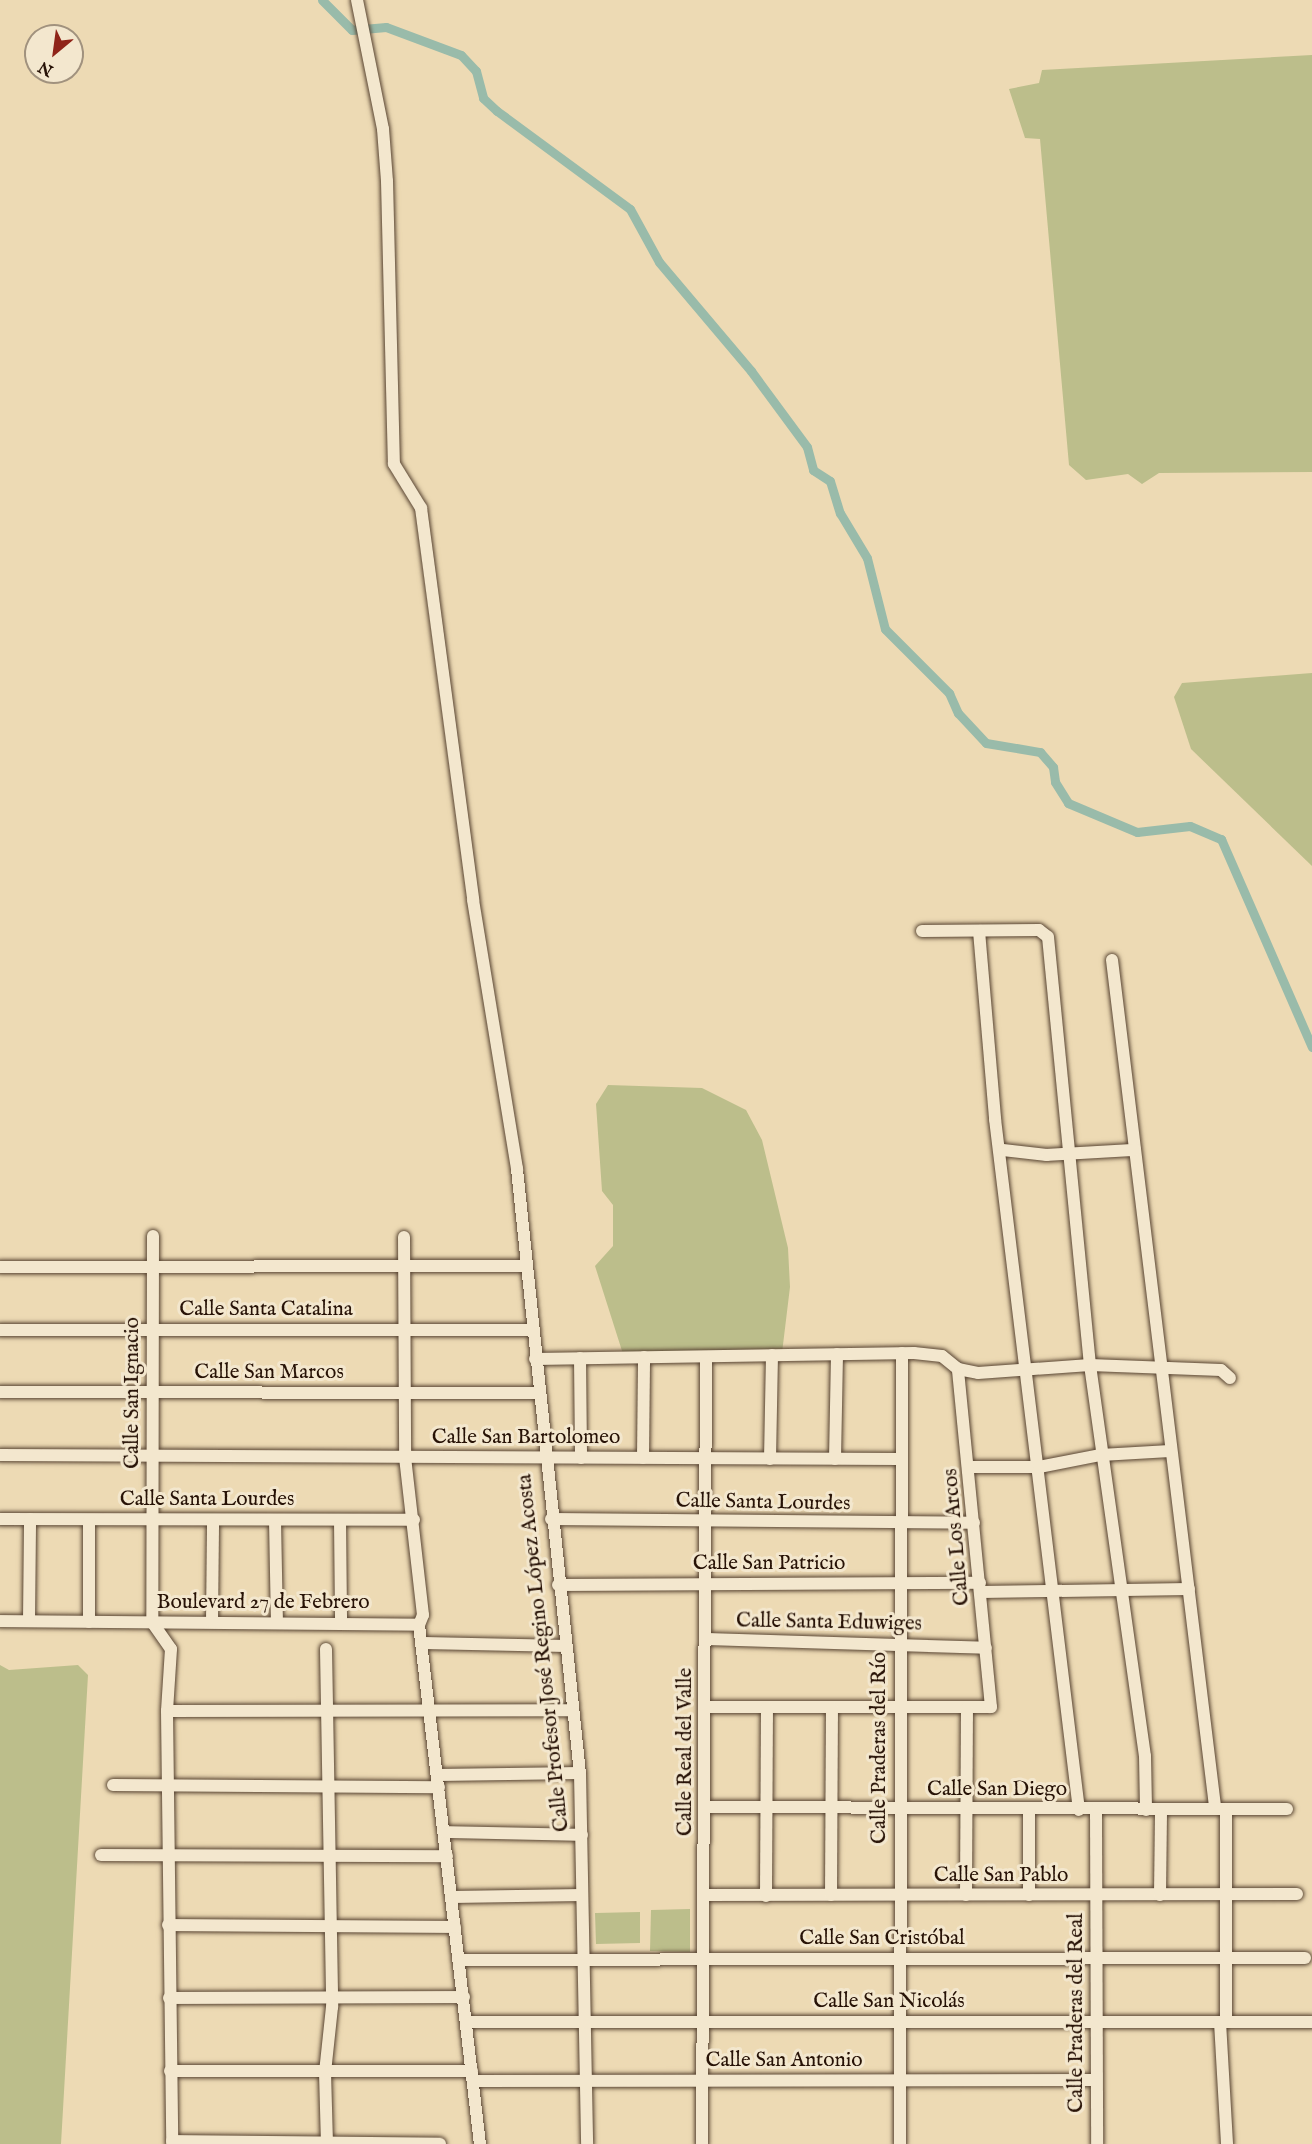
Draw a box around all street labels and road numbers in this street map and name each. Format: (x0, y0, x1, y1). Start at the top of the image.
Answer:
street label: Calle Santa Catalina (179, 1297, 353, 1323)
street label: Calle San Ignacio (120, 1317, 146, 1469)
street label: Calle San Marcos (194, 1360, 344, 1386)
street label: Calle San Bartolomeo (432, 1425, 620, 1451)
street label: Calle Los Arcos (938, 1467, 976, 1607)
street label: Calle Profesor José Regino López Acosta (513, 1473, 575, 1833)
street label: Calle Santa Lourdes (120, 1487, 294, 1513)
street label: Calle Santa Lourdes (675, 1489, 851, 1517)
street label: Calle San Patricio (693, 1551, 845, 1577)
street label: Boulevard 27 de Febrero (157, 1590, 369, 1616)
street label: Calle Santa Eduwiges (736, 1609, 922, 1637)
street label: Calle Praderas del Río (867, 1652, 893, 1844)
street label: Calle Real del Valle (673, 1668, 699, 1836)
street label: Calle San Diego (927, 1777, 1067, 1803)
street label: Calle San Pablo (934, 1863, 1068, 1889)
street label: Calle Praderas del Real (1064, 1913, 1090, 2113)
street label: Calle San Cristóbal (799, 1926, 965, 1952)
street label: Calle San Nicolás (813, 1989, 965, 2015)
street label: Calle San Antonio (705, 2048, 863, 2074)

